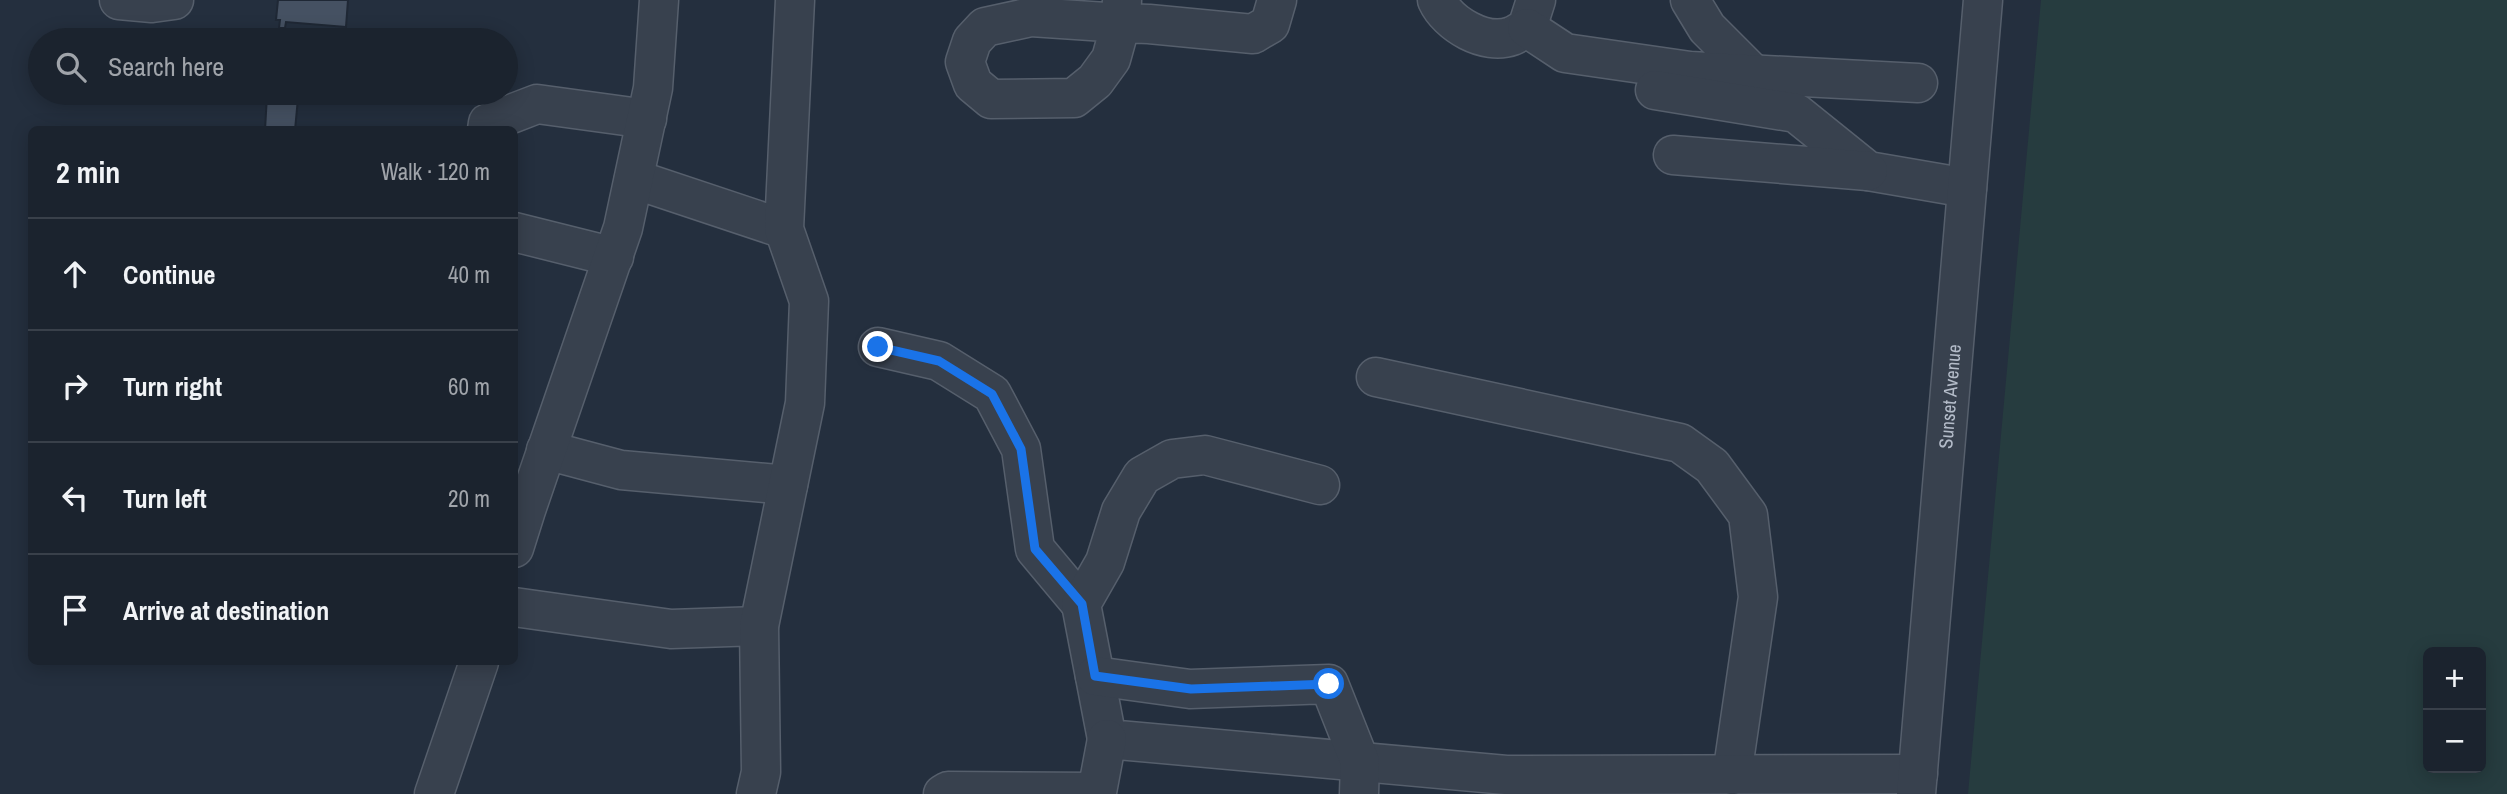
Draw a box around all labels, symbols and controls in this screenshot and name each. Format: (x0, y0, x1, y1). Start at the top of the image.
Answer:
search box (28, 28, 518, 105)
icon: search (52, 48, 90, 86)
text: Search here (108, 49, 224, 84)
text: 2 min (56, 152, 120, 192)
text: Walk · 120 m (381, 156, 490, 187)
icon: ahead (56, 255, 94, 293)
text: Continue (123, 257, 215, 292)
text: 40 m (448, 259, 490, 290)
route end (862, 331, 893, 362)
street label: Sunset Avenue (1932, 343, 1967, 450)
icon: right (56, 367, 94, 405)
text: Turn right (123, 369, 222, 404)
text: 60 m (448, 371, 490, 402)
icon: left (56, 479, 94, 517)
text: Turn left (123, 481, 207, 516)
text: 20 m (448, 483, 490, 514)
icon: arrive (56, 591, 94, 629)
text: Arrive at destination (123, 593, 329, 628)
map controls (2423, 647, 2486, 773)
button: + (2423, 647, 2486, 710)
route start (1313, 668, 1344, 699)
button: − (2423, 710, 2486, 773)

